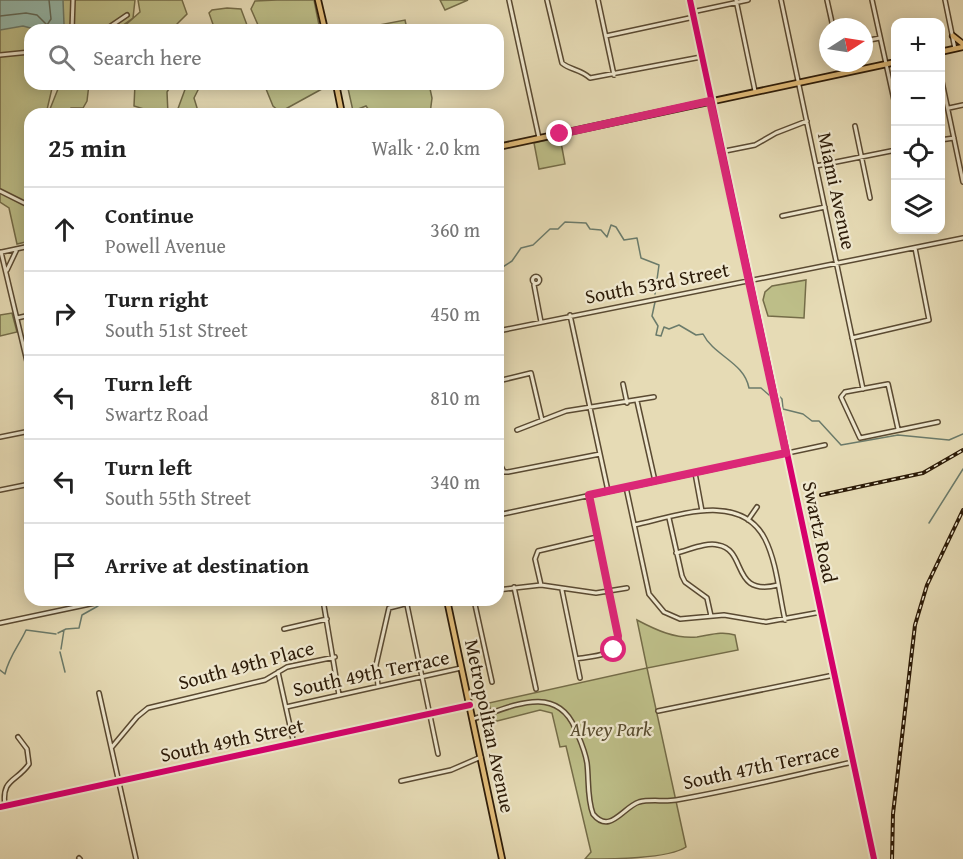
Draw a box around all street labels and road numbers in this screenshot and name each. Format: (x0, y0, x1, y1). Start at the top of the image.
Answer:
street label: Miami Avenue (811, 130, 864, 252)
street label: South 53rd Street (582, 254, 732, 311)
street label: Swartz Road (796, 478, 845, 586)
street label: South 49th Place (175, 632, 317, 697)
street label: Metropolitan Avenue (458, 636, 523, 815)
street label: South 49th Terrace (290, 642, 452, 703)
street label: South 49th Street (157, 710, 306, 769)
street label: South 47th Terrace (680, 735, 842, 796)

